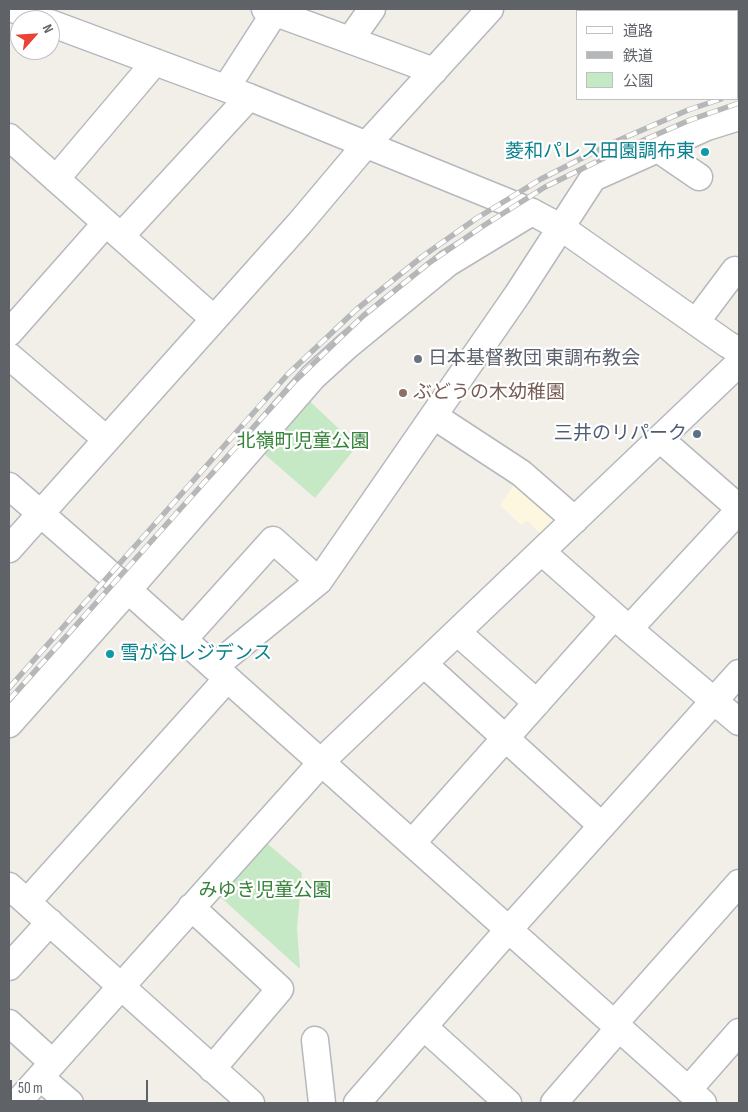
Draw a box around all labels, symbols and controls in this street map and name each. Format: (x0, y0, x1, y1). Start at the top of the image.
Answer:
north arrow (10, 10, 60, 60)
legend (576, 10, 738, 100)
text: N (39, 22, 57, 36)
text: 道路 (623, 22, 653, 41)
text: 鉄道 (623, 47, 653, 66)
text: 公園 (623, 72, 653, 91)
place label: 菱和パレス田園調布東 (505, 141, 695, 163)
marker: 菱和パレス田園調布東 (699, 146, 711, 158)
place label: 日本基督教団 東調布教会 (428, 348, 640, 370)
marker: 日本基督教団 東調布教会 (412, 353, 424, 365)
place label: ぶどうの木幼稚園 (413, 382, 565, 404)
marker: ぶどうの木幼稚園 (397, 387, 409, 399)
place label: 三井のリパーク (554, 423, 687, 445)
marker: 三井のリパーク (691, 428, 703, 440)
park label: 北嶺町児童公園 (237, 431, 369, 453)
place label: 雪が谷レジデンス (120, 643, 272, 665)
marker: 雪が谷レジデンス (104, 648, 116, 660)
park label: みゆき児童公園 (199, 880, 331, 902)
scale bar (12, 1070, 150, 1102)
text: 50 m (18, 1079, 43, 1098)

